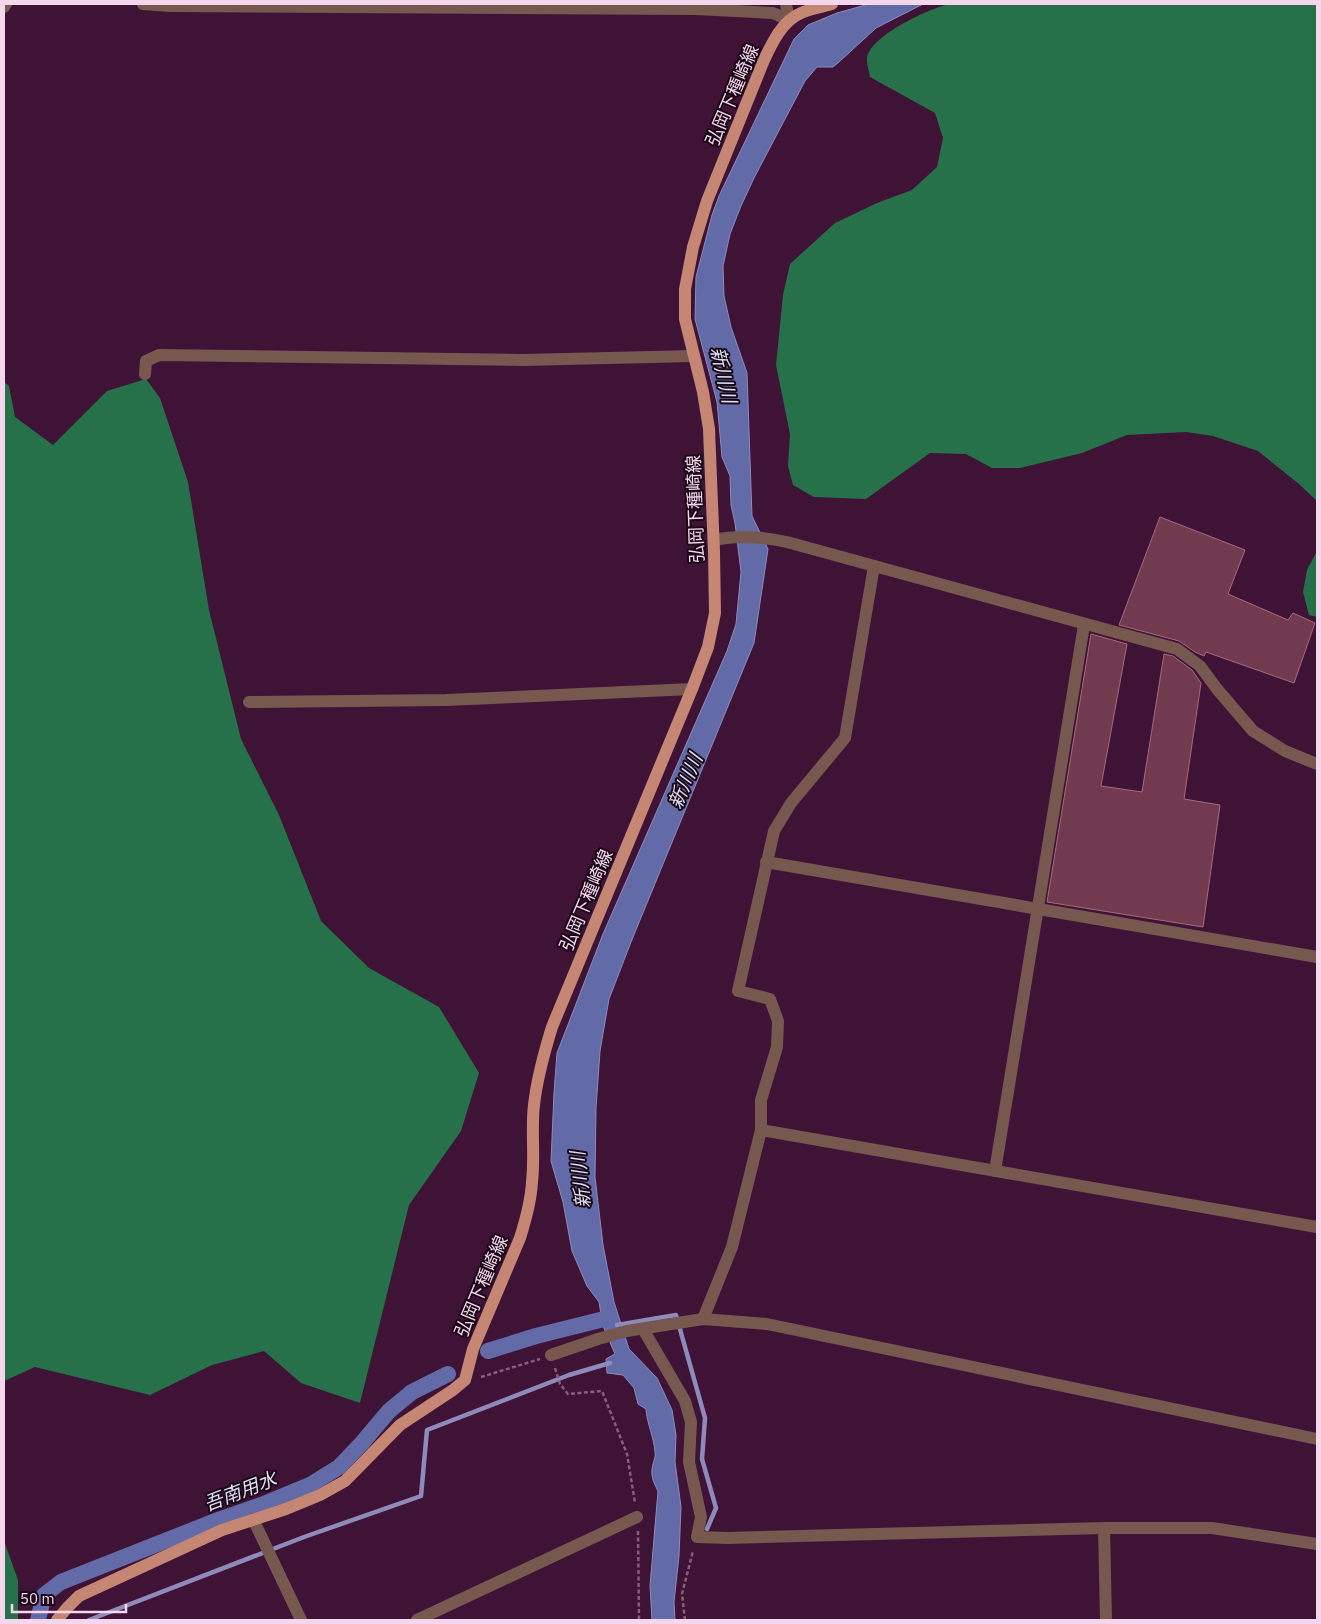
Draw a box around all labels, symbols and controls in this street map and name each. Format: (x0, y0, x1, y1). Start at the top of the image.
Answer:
street label: 弘岡下種崎線 (700, 41, 764, 149)
water label: 新川川 (706, 345, 743, 407)
street label: 弘岡下種崎線 (682, 455, 708, 563)
water label: 新川川 (663, 748, 708, 812)
street label: 弘岡下種崎線 (554, 846, 618, 954)
water label: 新川川 (565, 1148, 595, 1210)
street label: 弘岡下種崎線 (449, 1232, 513, 1340)
water label: 吾南用水 (200, 1465, 282, 1516)
scale bar (12, 1582, 126, 1614)
text: 50 m (20, 1589, 55, 1608)

